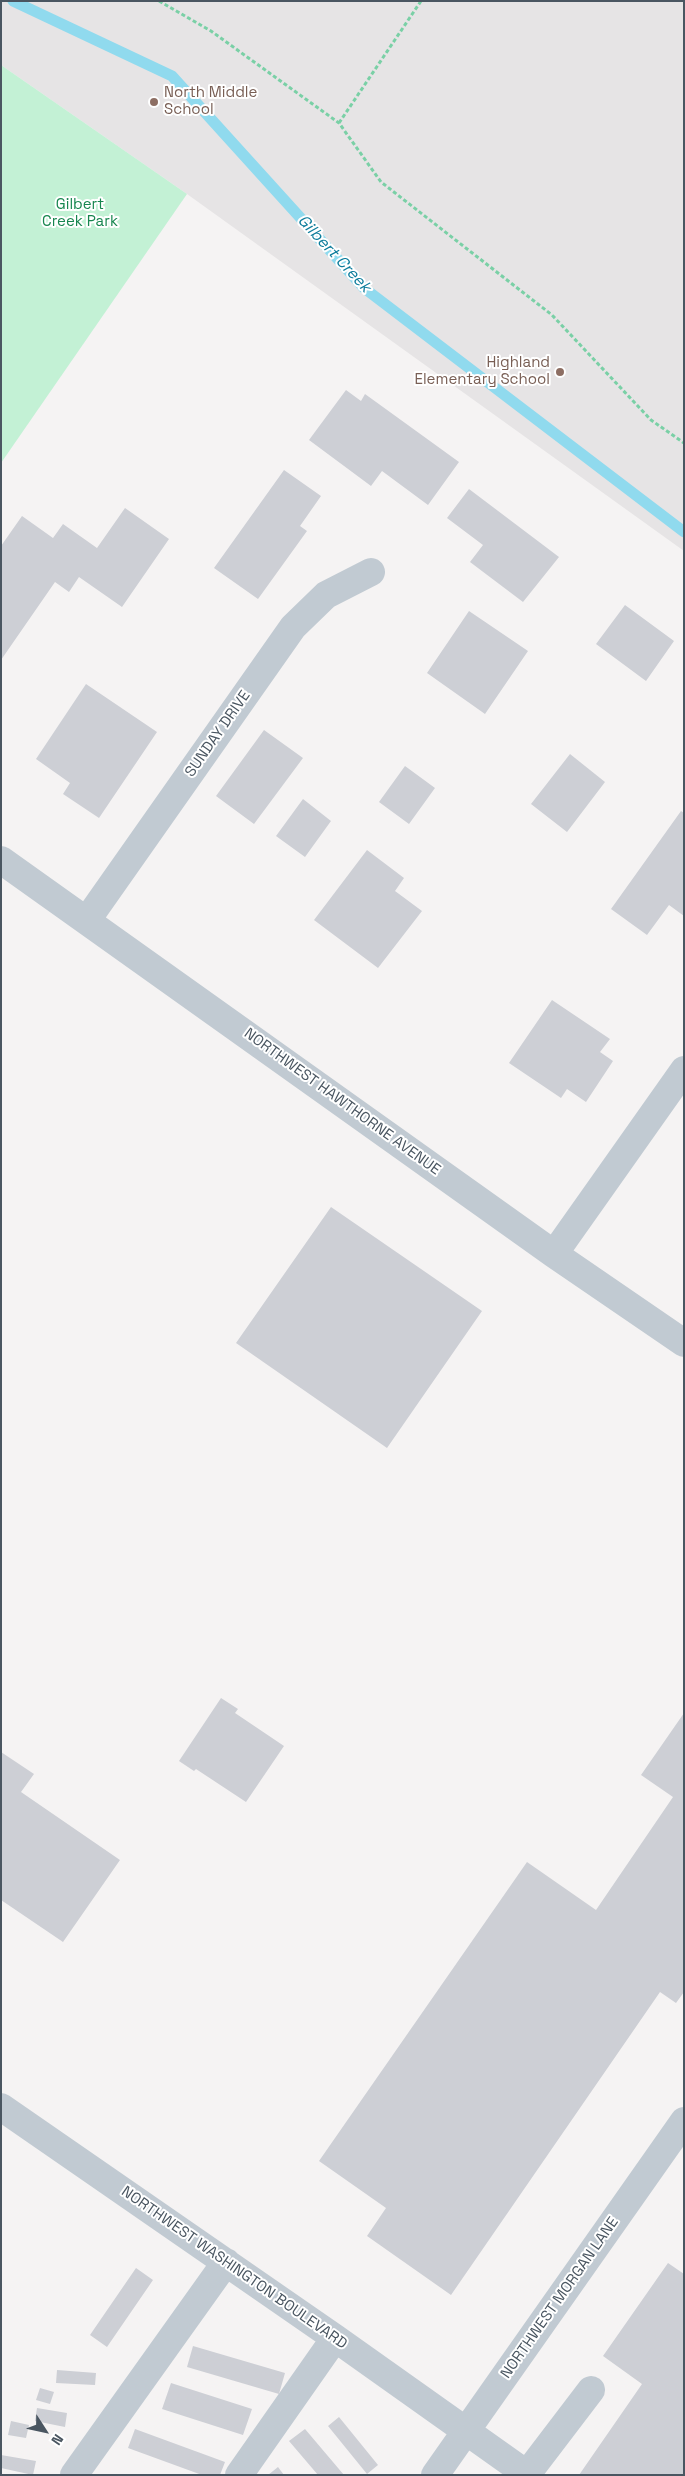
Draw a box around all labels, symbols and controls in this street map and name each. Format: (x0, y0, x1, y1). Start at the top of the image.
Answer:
place label: North Middle School (164, 84, 257, 119)
marker: North Middle School (148, 96, 160, 108)
park label: Gilbert Creek Park (42, 196, 118, 231)
water label: Gilbert Creek (293, 211, 375, 297)
place label: Highland Elementary School (414, 354, 550, 389)
marker: Highland Elementary School (554, 366, 566, 378)
street label: SUNDAY DRIVE (182, 687, 254, 781)
street label: NORTHWEST HAWTHORNE AVENUE (240, 1025, 444, 1179)
street label: NORTHWEST WASHINGTON BOULEVARD (118, 2183, 350, 2353)
street label: NORTHWEST MORGAN LANE (497, 2214, 623, 2382)
north arrow (20, 2406, 70, 2456)
text: N (47, 2431, 67, 2449)

